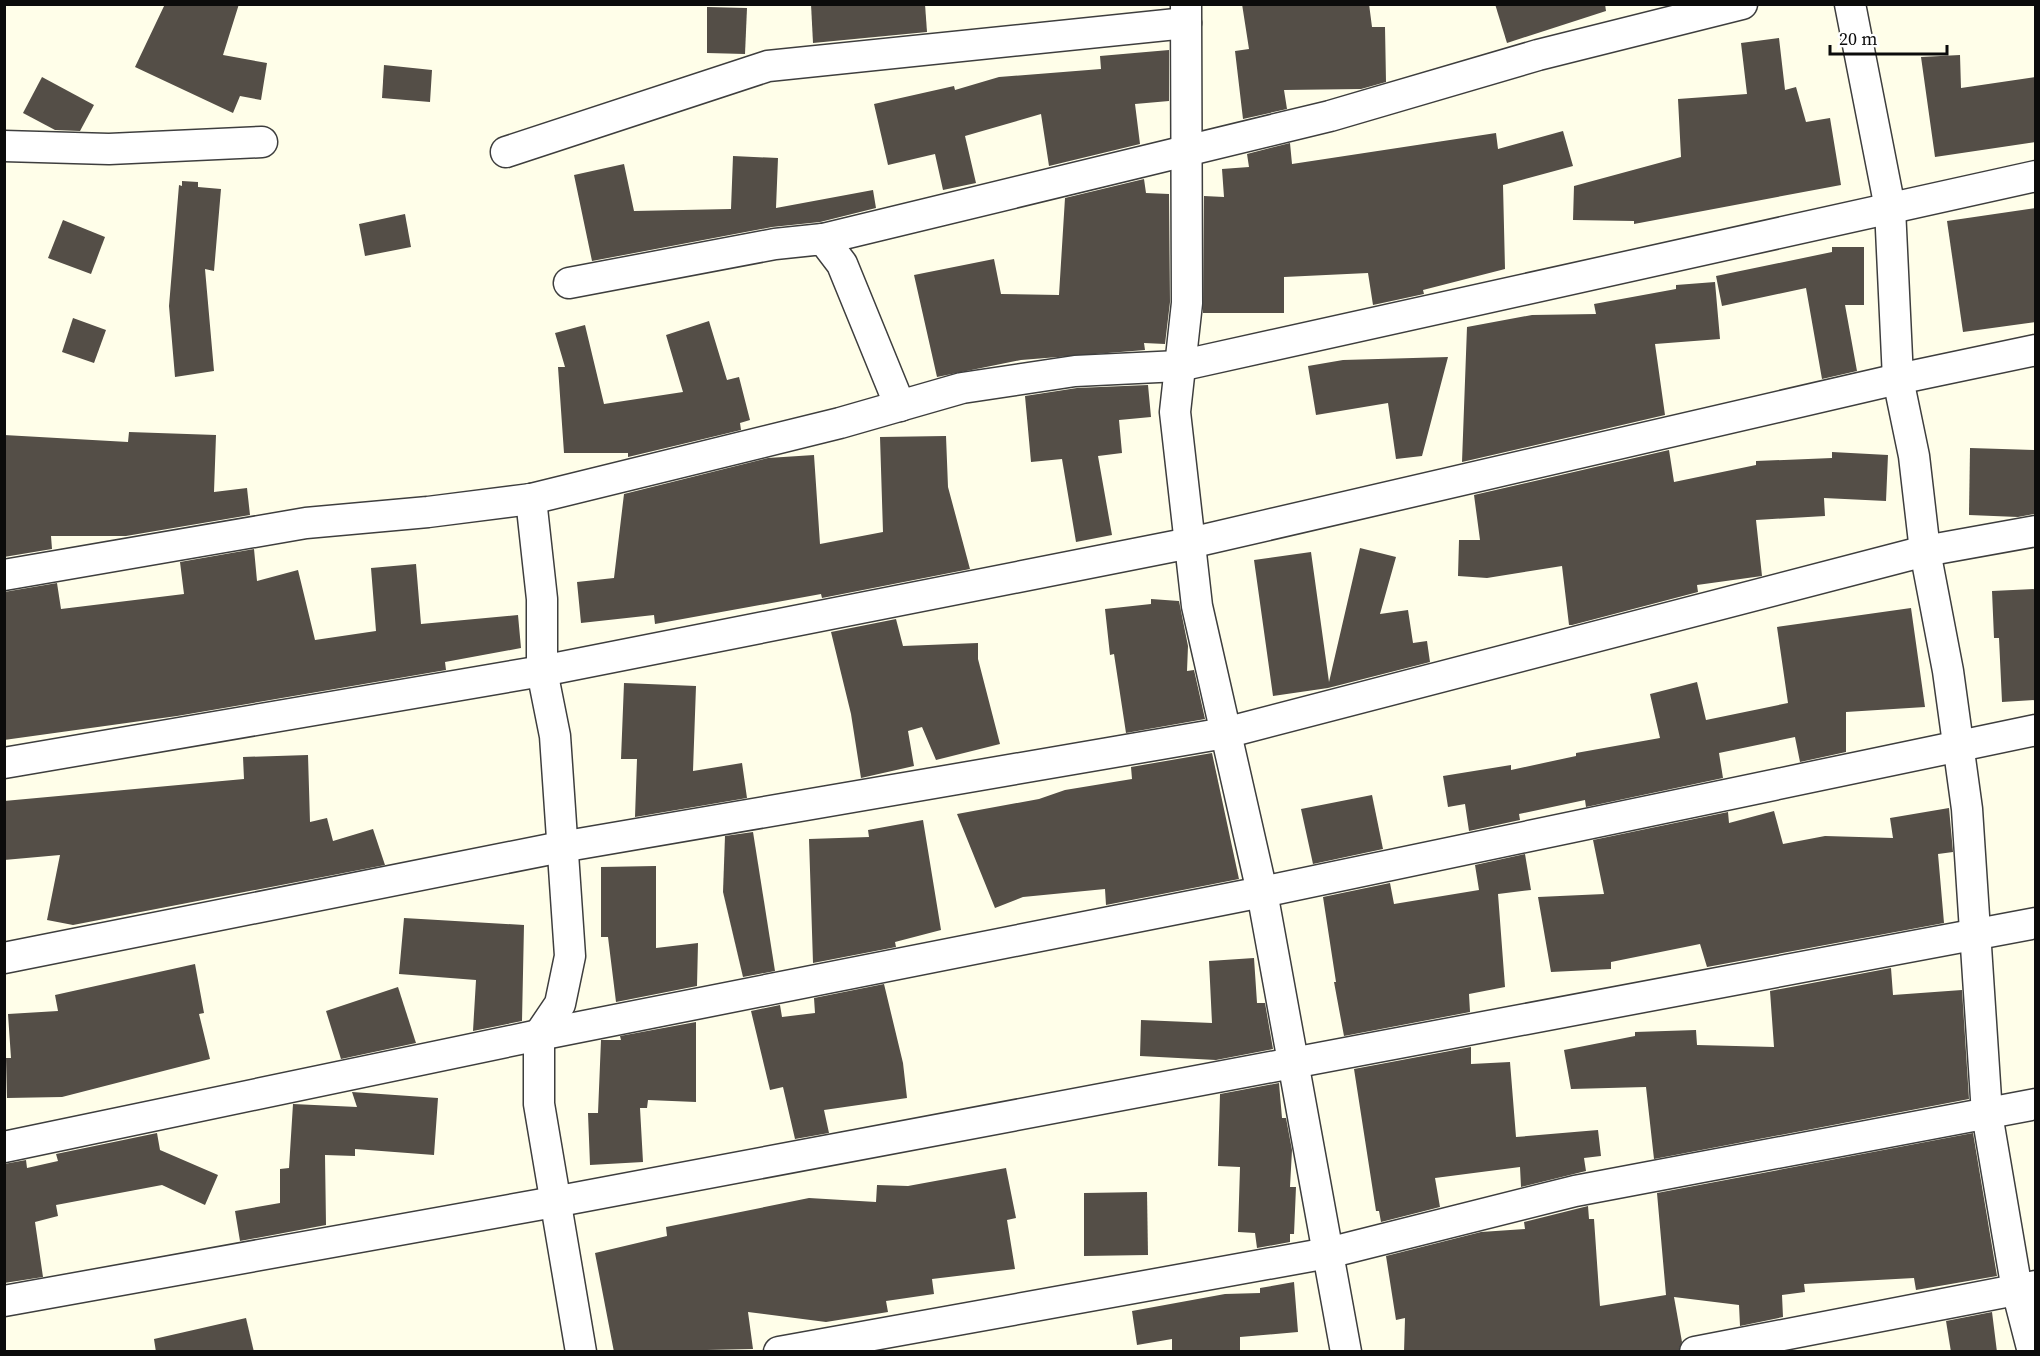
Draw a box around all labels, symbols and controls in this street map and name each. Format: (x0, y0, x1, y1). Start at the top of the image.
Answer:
scale bar (1830, 18, 1947, 56)
text: 20 m (1839, 26, 1877, 51)

